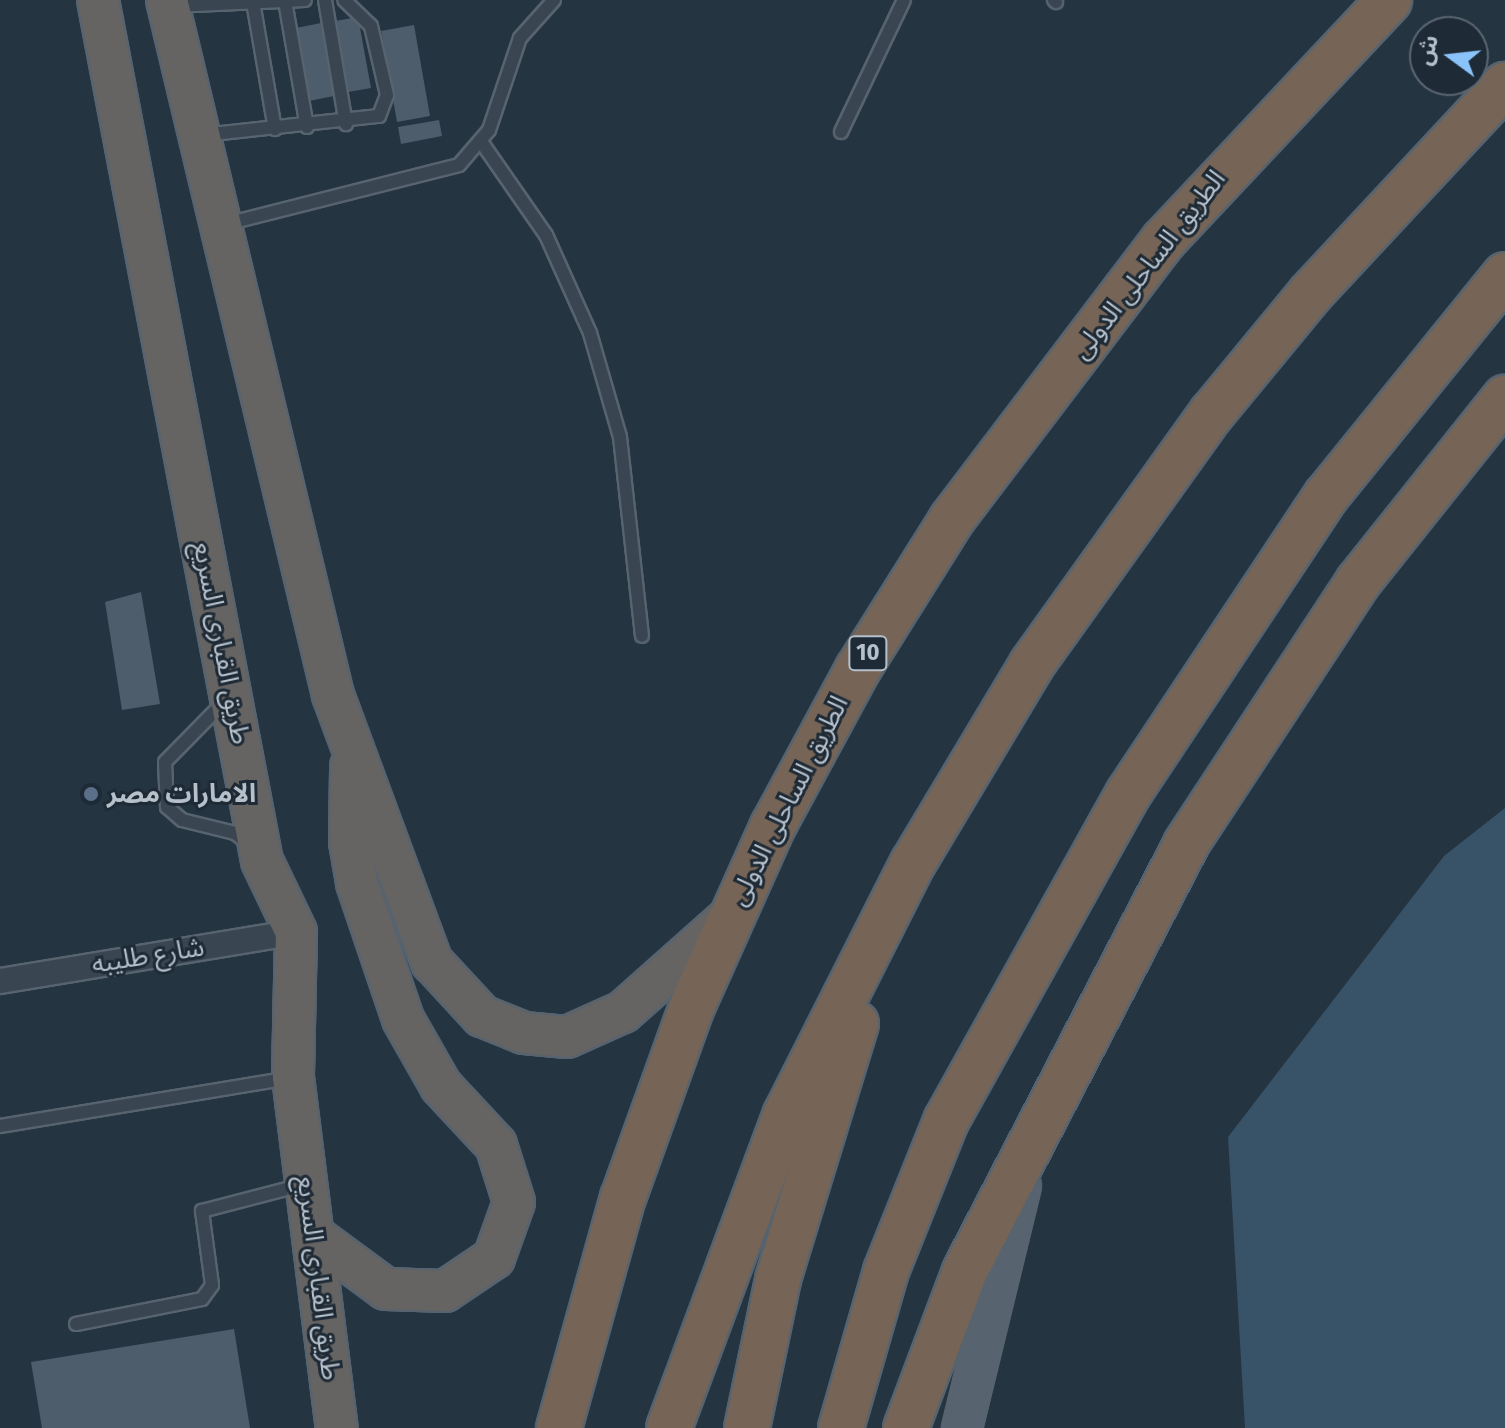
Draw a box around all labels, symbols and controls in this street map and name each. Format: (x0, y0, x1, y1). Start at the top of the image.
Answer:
north arrow (1409, 16, 1489, 96)
text: ش (1410, 32, 1444, 68)
street label: الطريق الساحلى الدولى (1066, 164, 1232, 366)
street label: طريق القبارى السريع (186, 539, 256, 747)
road number: 10 (848, 633, 888, 673)
street label: الطريق الساحلى الدولى (723, 691, 855, 911)
place label: الامارات مصر (107, 778, 256, 810)
marker: الامارات مصر (82, 785, 100, 803)
street label: شارع طليبه (90, 932, 206, 980)
street label: طريق القبارى السريع (290, 1174, 346, 1382)

